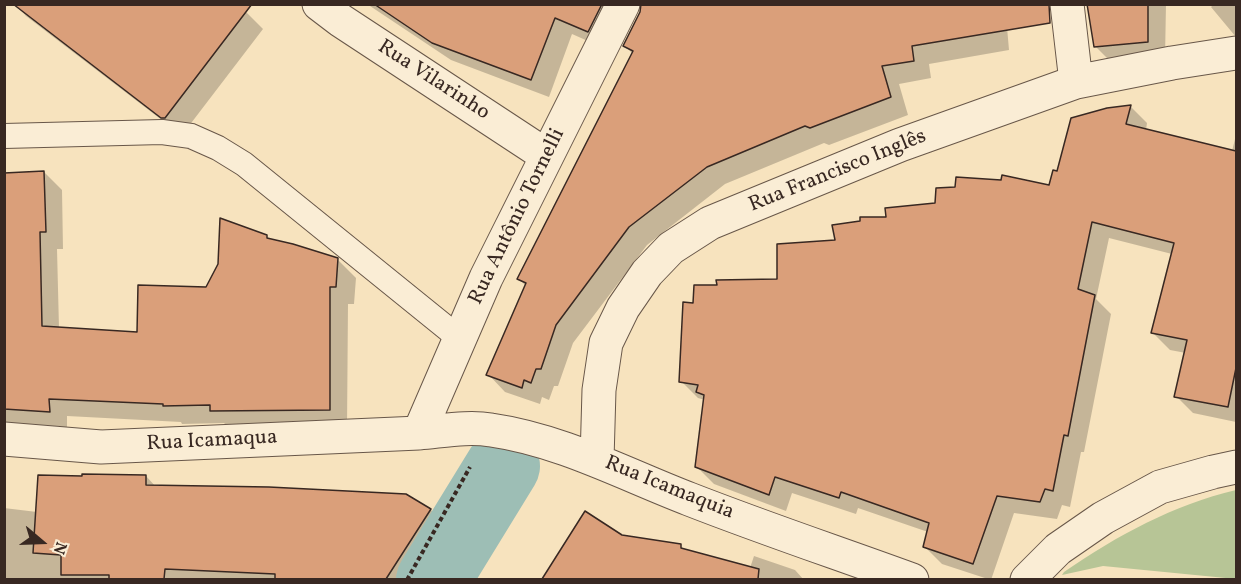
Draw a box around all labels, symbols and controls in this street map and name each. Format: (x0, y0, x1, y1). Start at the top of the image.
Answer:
street label: Rua Vilarinho (372, 35, 494, 127)
street label: Rua Antônio Tornelli (464, 125, 572, 309)
street label: Rua Francisco Inglês (746, 125, 930, 219)
street label: Rua Icamaqua (146, 426, 278, 458)
street label: Rua Icamaquia (601, 452, 737, 526)
north arrow (12, 512, 72, 572)
text: N (47, 539, 71, 557)

